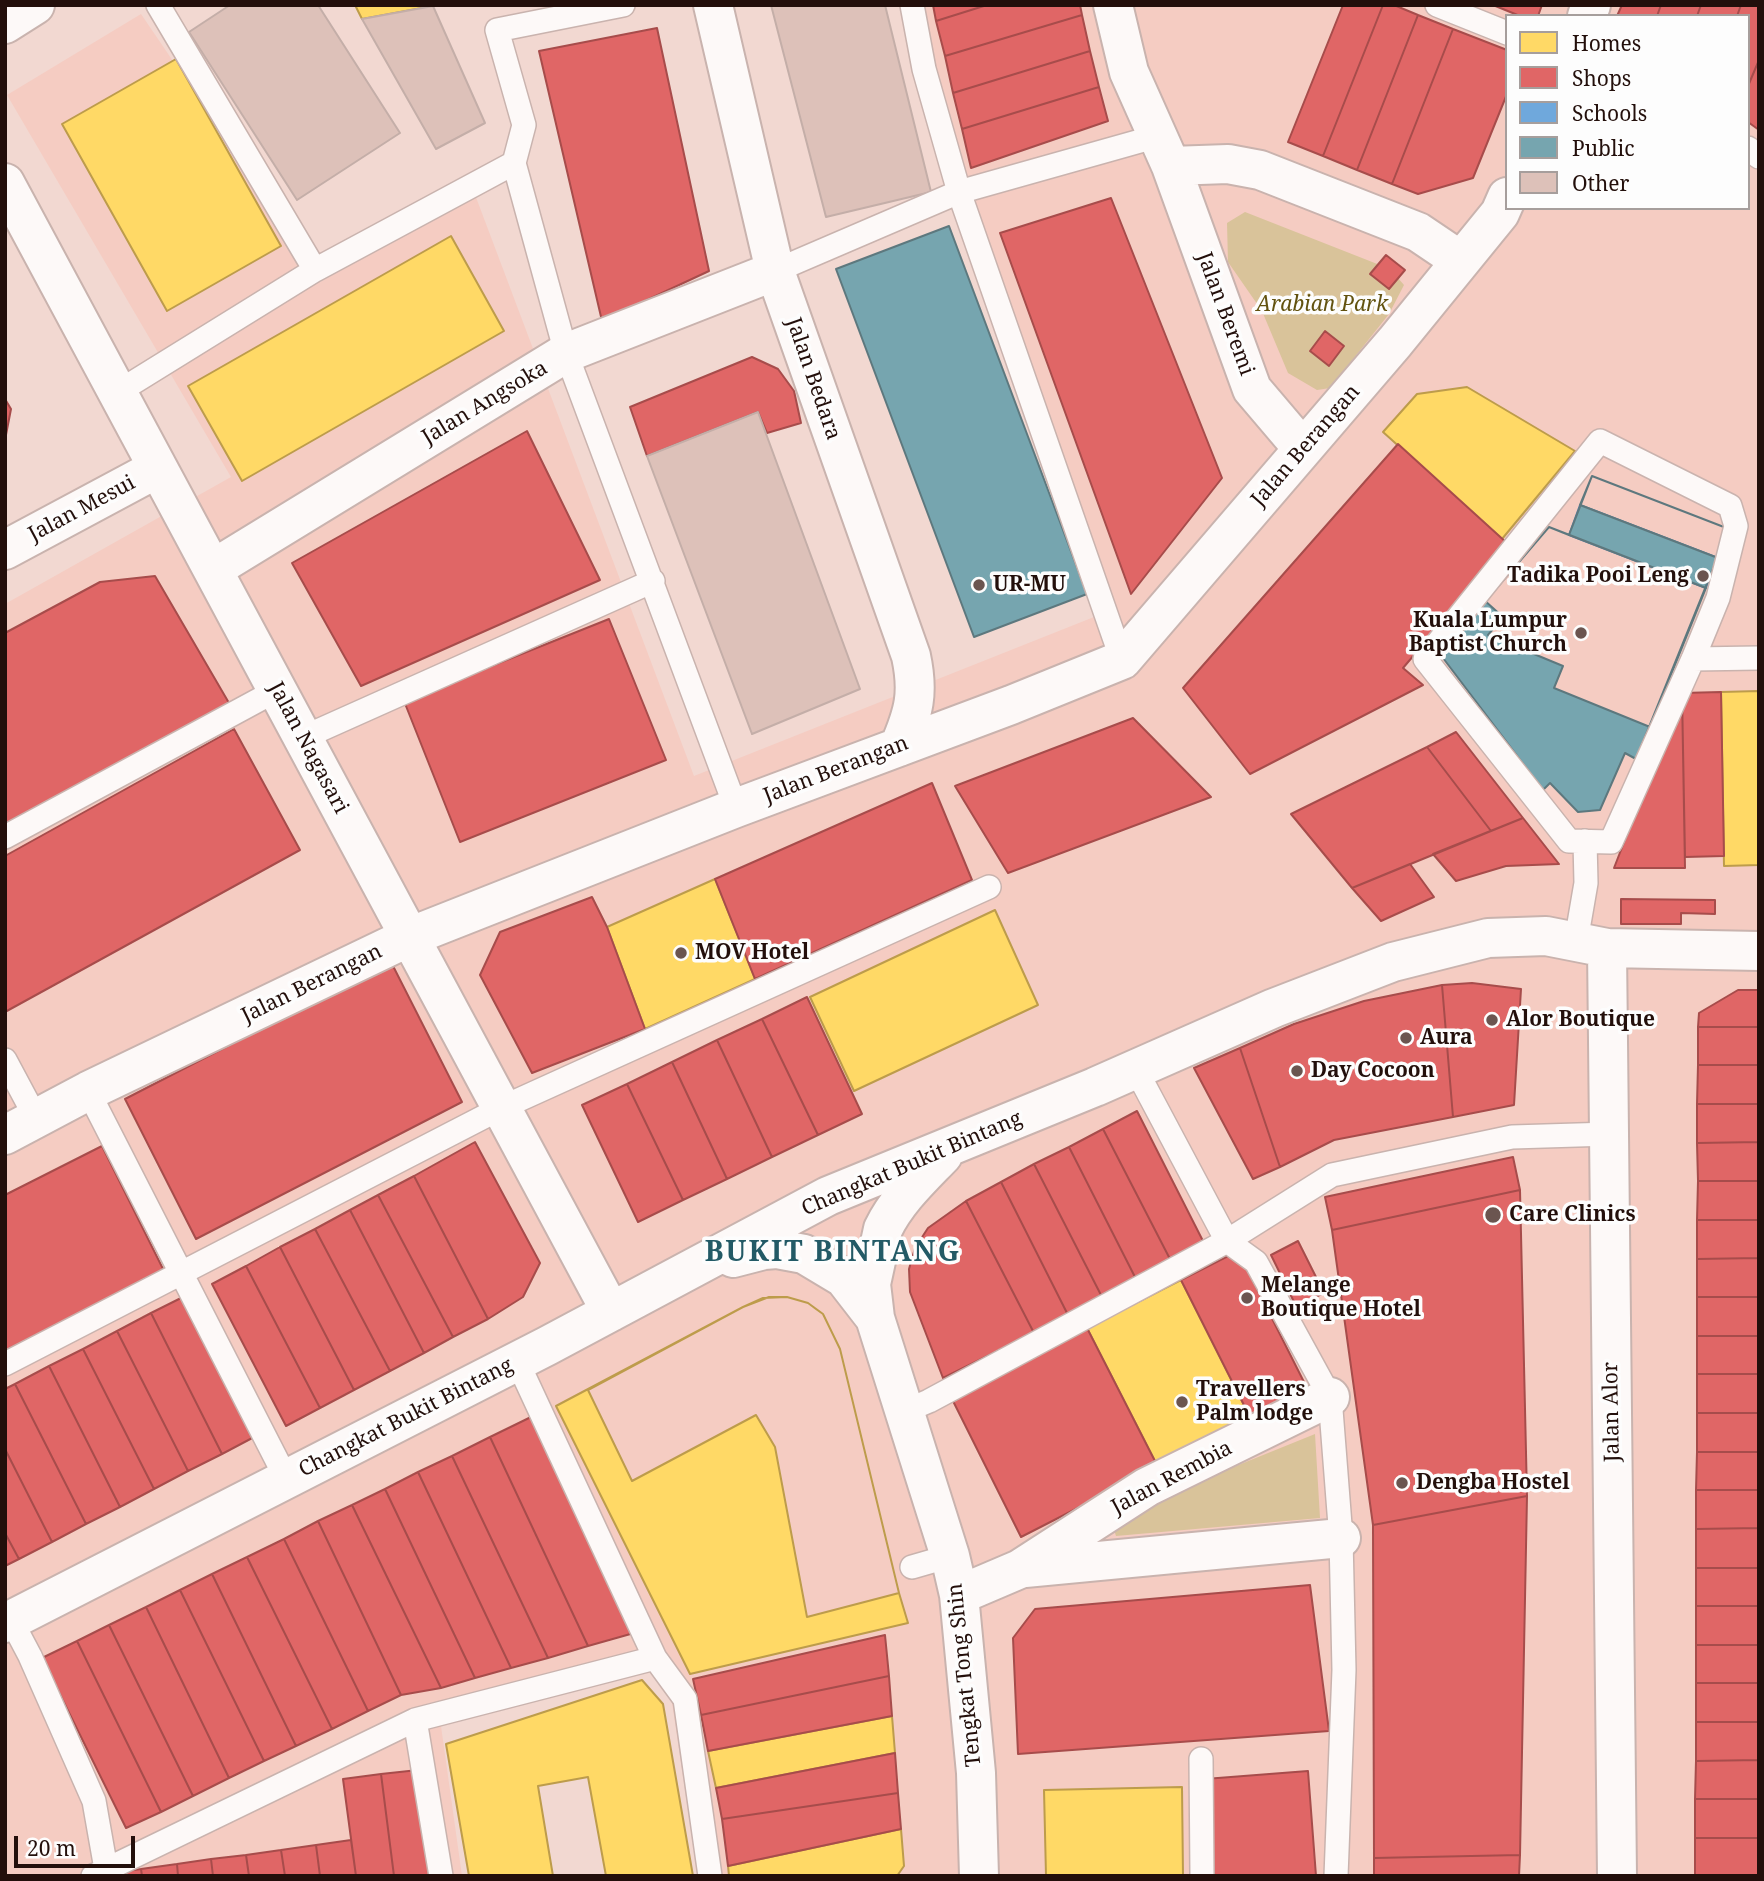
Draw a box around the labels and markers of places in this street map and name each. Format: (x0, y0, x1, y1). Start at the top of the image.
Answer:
place label: Tadika Pooi Leng (1507, 563, 1689, 589)
marker: Tadika Pooi Leng (1695, 568, 1711, 584)
place label: UR-MU (993, 572, 1066, 598)
marker: UR-MU (971, 577, 987, 593)
place label: Kuala Lumpur Baptist Church (1409, 608, 1567, 658)
marker: Kuala Lumpur Baptist Church (1573, 625, 1589, 641)
place label: MOV Hotel (695, 940, 809, 966)
marker: MOV Hotel (673, 945, 689, 961)
place label: Alor Boutique (1506, 1007, 1655, 1033)
marker: Alor Boutique (1484, 1012, 1500, 1028)
place label: Aura (1420, 1025, 1473, 1051)
marker: Aura (1398, 1030, 1414, 1046)
place label: Day Cocoon (1311, 1058, 1435, 1084)
marker: Day Cocoon (1289, 1063, 1305, 1079)
place label: Care Clinics (1509, 1202, 1636, 1228)
marker: Care Clinics (1483, 1205, 1503, 1225)
place label: Melange Boutique Hotel (1261, 1273, 1421, 1323)
marker: Melange Boutique Hotel (1239, 1290, 1255, 1306)
place label: Travellers Palm lodge (1196, 1377, 1313, 1427)
marker: Travellers Palm lodge (1174, 1394, 1190, 1410)
place label: Dengba Hostel (1416, 1470, 1570, 1496)
marker: Dengba Hostel (1394, 1475, 1410, 1491)

